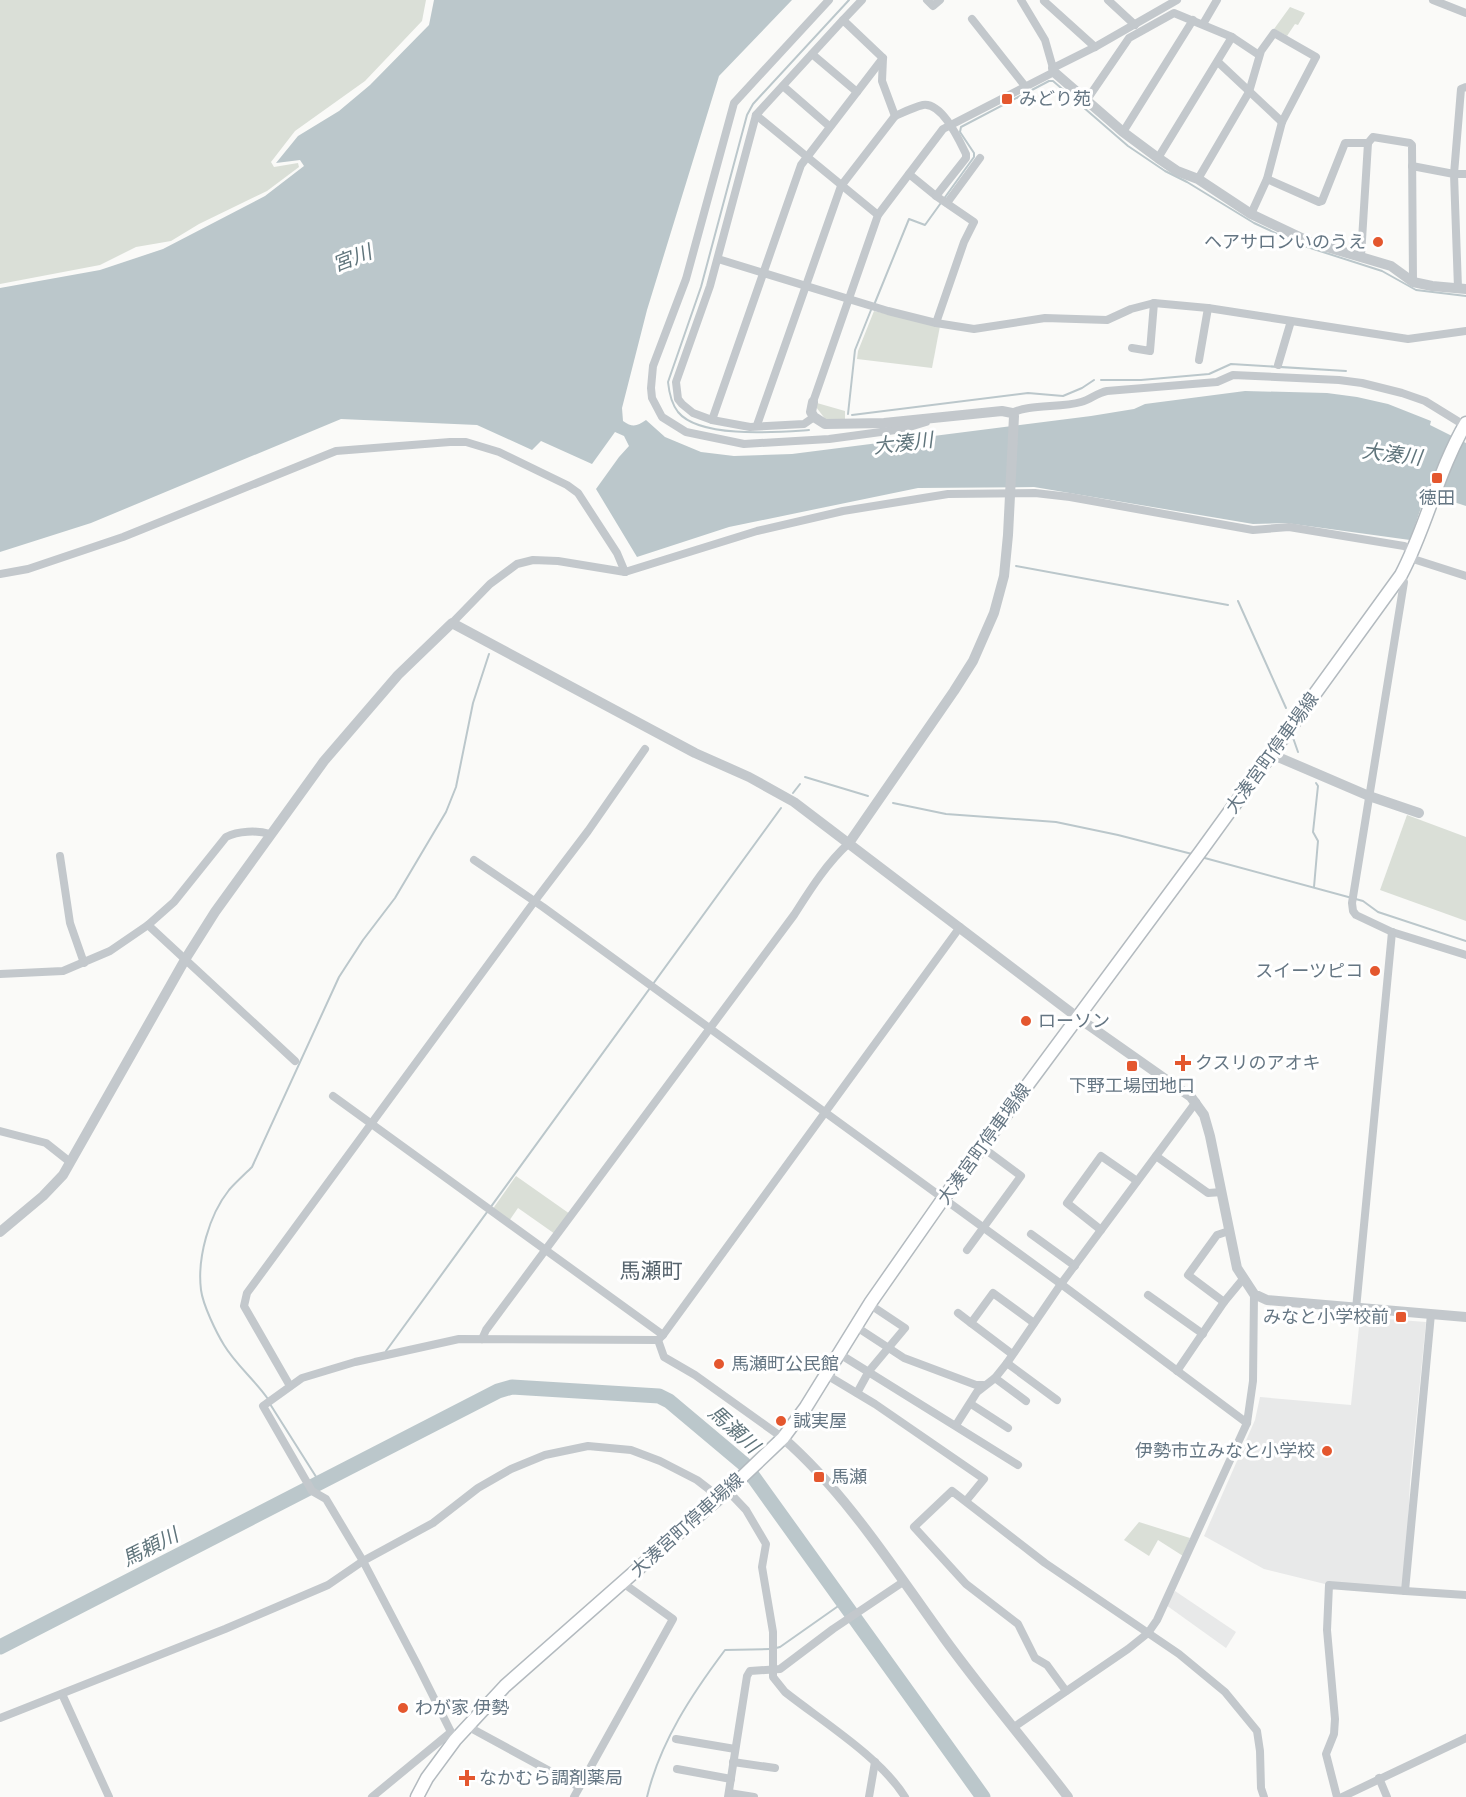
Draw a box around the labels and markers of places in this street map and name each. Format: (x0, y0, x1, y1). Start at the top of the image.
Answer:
place label: みどり苑 (1019, 88, 1091, 109)
marker: みどり苑 (1000, 92, 1014, 106)
place label: ヘアサロンいのうえ (1204, 231, 1366, 252)
marker: ヘアサロンいのうえ (1371, 235, 1385, 249)
marker: 徳田 (1430, 471, 1444, 485)
place label: 徳田 (1419, 487, 1455, 508)
place label: スイーツピコ (1255, 960, 1363, 981)
marker: スイーツピコ (1368, 964, 1382, 978)
place label: ローソン (1038, 1010, 1110, 1031)
marker: ローソン (1019, 1014, 1033, 1028)
place label: クスリのアオキ (1195, 1052, 1320, 1073)
marker: クスリのアオキ (1176, 1056, 1190, 1070)
marker: 下野工場団地口 (1125, 1059, 1139, 1073)
place label: 下野工場団地口 (1069, 1075, 1195, 1096)
place label: みなと小学校前 (1263, 1306, 1389, 1327)
marker: みなと小学校前 (1394, 1310, 1408, 1324)
place label: 馬瀬町公民館 (731, 1353, 839, 1374)
marker: 馬瀬町公民館 (712, 1357, 726, 1371)
place label: 誠実屋 (793, 1410, 847, 1431)
marker: 誠実屋 (774, 1414, 788, 1428)
place label: 伊勢市立みなと小学校 (1135, 1440, 1315, 1461)
marker: 伊勢市立みなと小学校 (1320, 1444, 1334, 1458)
place label: 馬瀬 (831, 1466, 867, 1487)
marker: 馬瀬 (812, 1470, 826, 1484)
place label: わが家 伊勢 (415, 1697, 509, 1718)
marker: わが家 伊勢 (396, 1701, 410, 1715)
place label: なかむら調剤薬局 (479, 1767, 623, 1788)
marker: なかむら調剤薬局 (460, 1771, 474, 1785)

